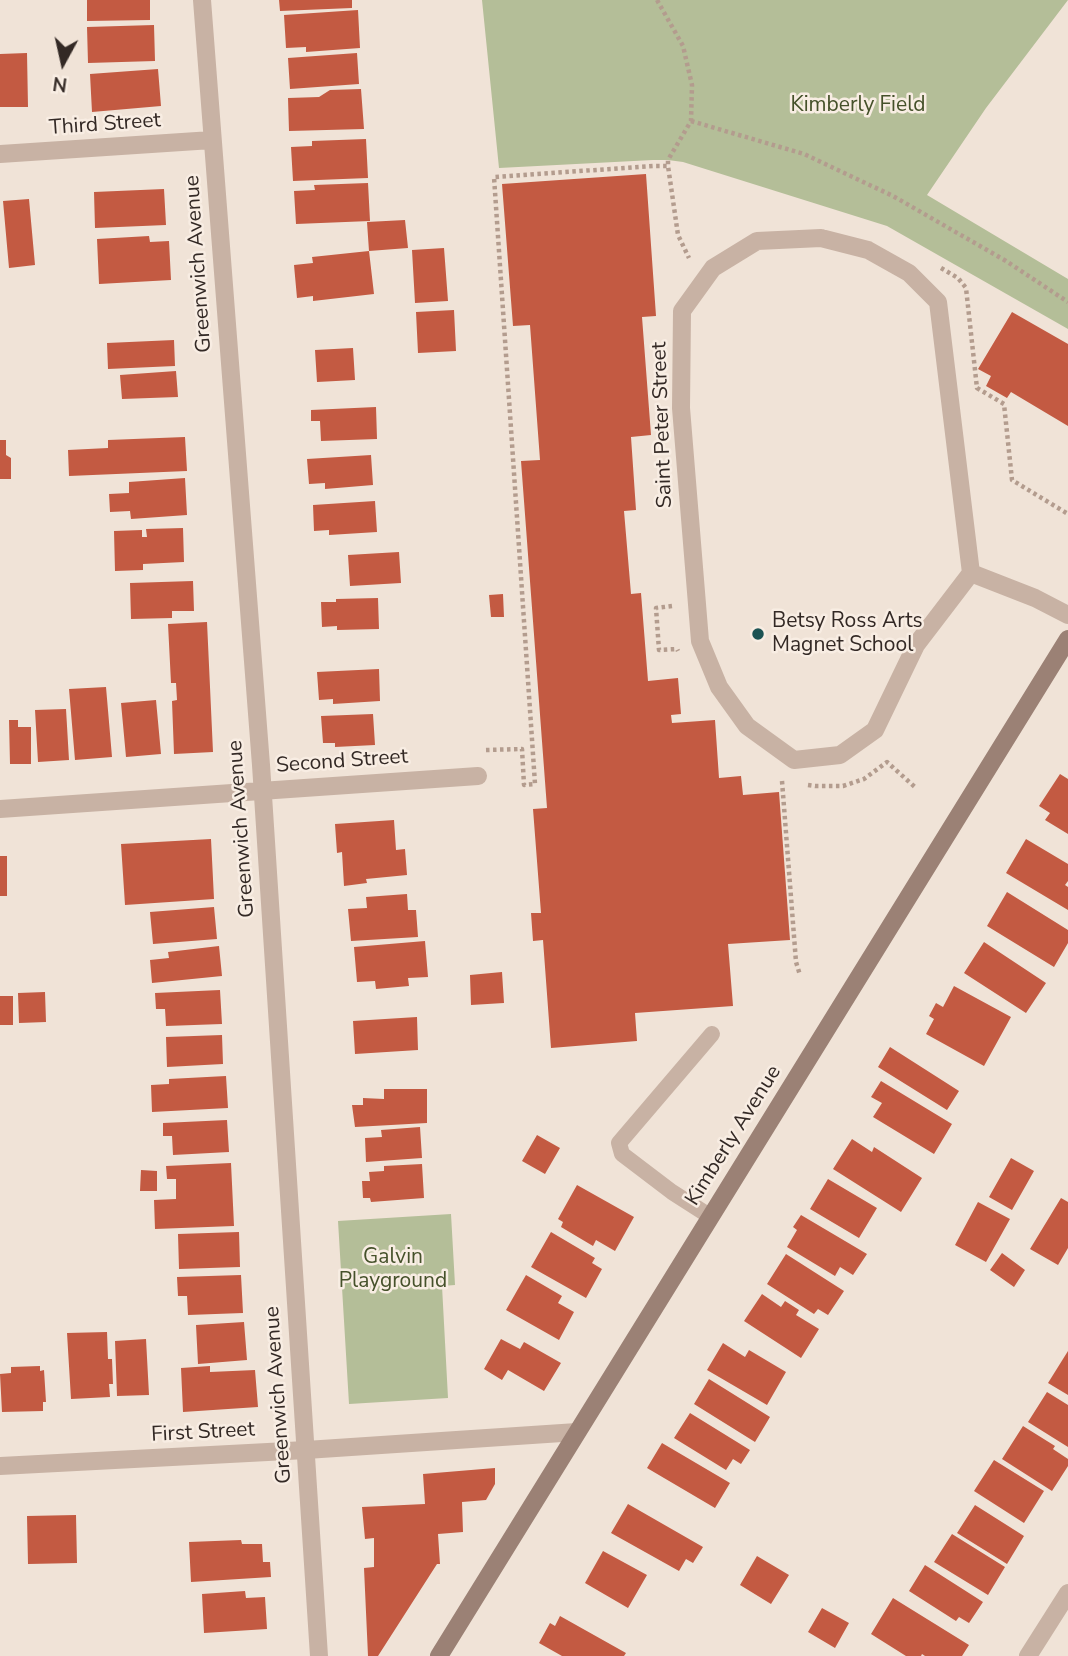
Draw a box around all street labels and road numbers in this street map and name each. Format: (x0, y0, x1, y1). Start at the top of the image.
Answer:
street label: Third Street (48, 109, 162, 141)
street label: Greenwich Avenue (180, 174, 218, 354)
street label: Saint Peter Street (648, 342, 678, 508)
street label: Greenwich Avenue (223, 739, 261, 919)
street label: Second Street (275, 745, 409, 779)
street label: Kimberly Avenue (681, 1061, 787, 1211)
street label: Greenwich Avenue (260, 1305, 298, 1485)
street label: First Street (150, 1418, 256, 1448)

